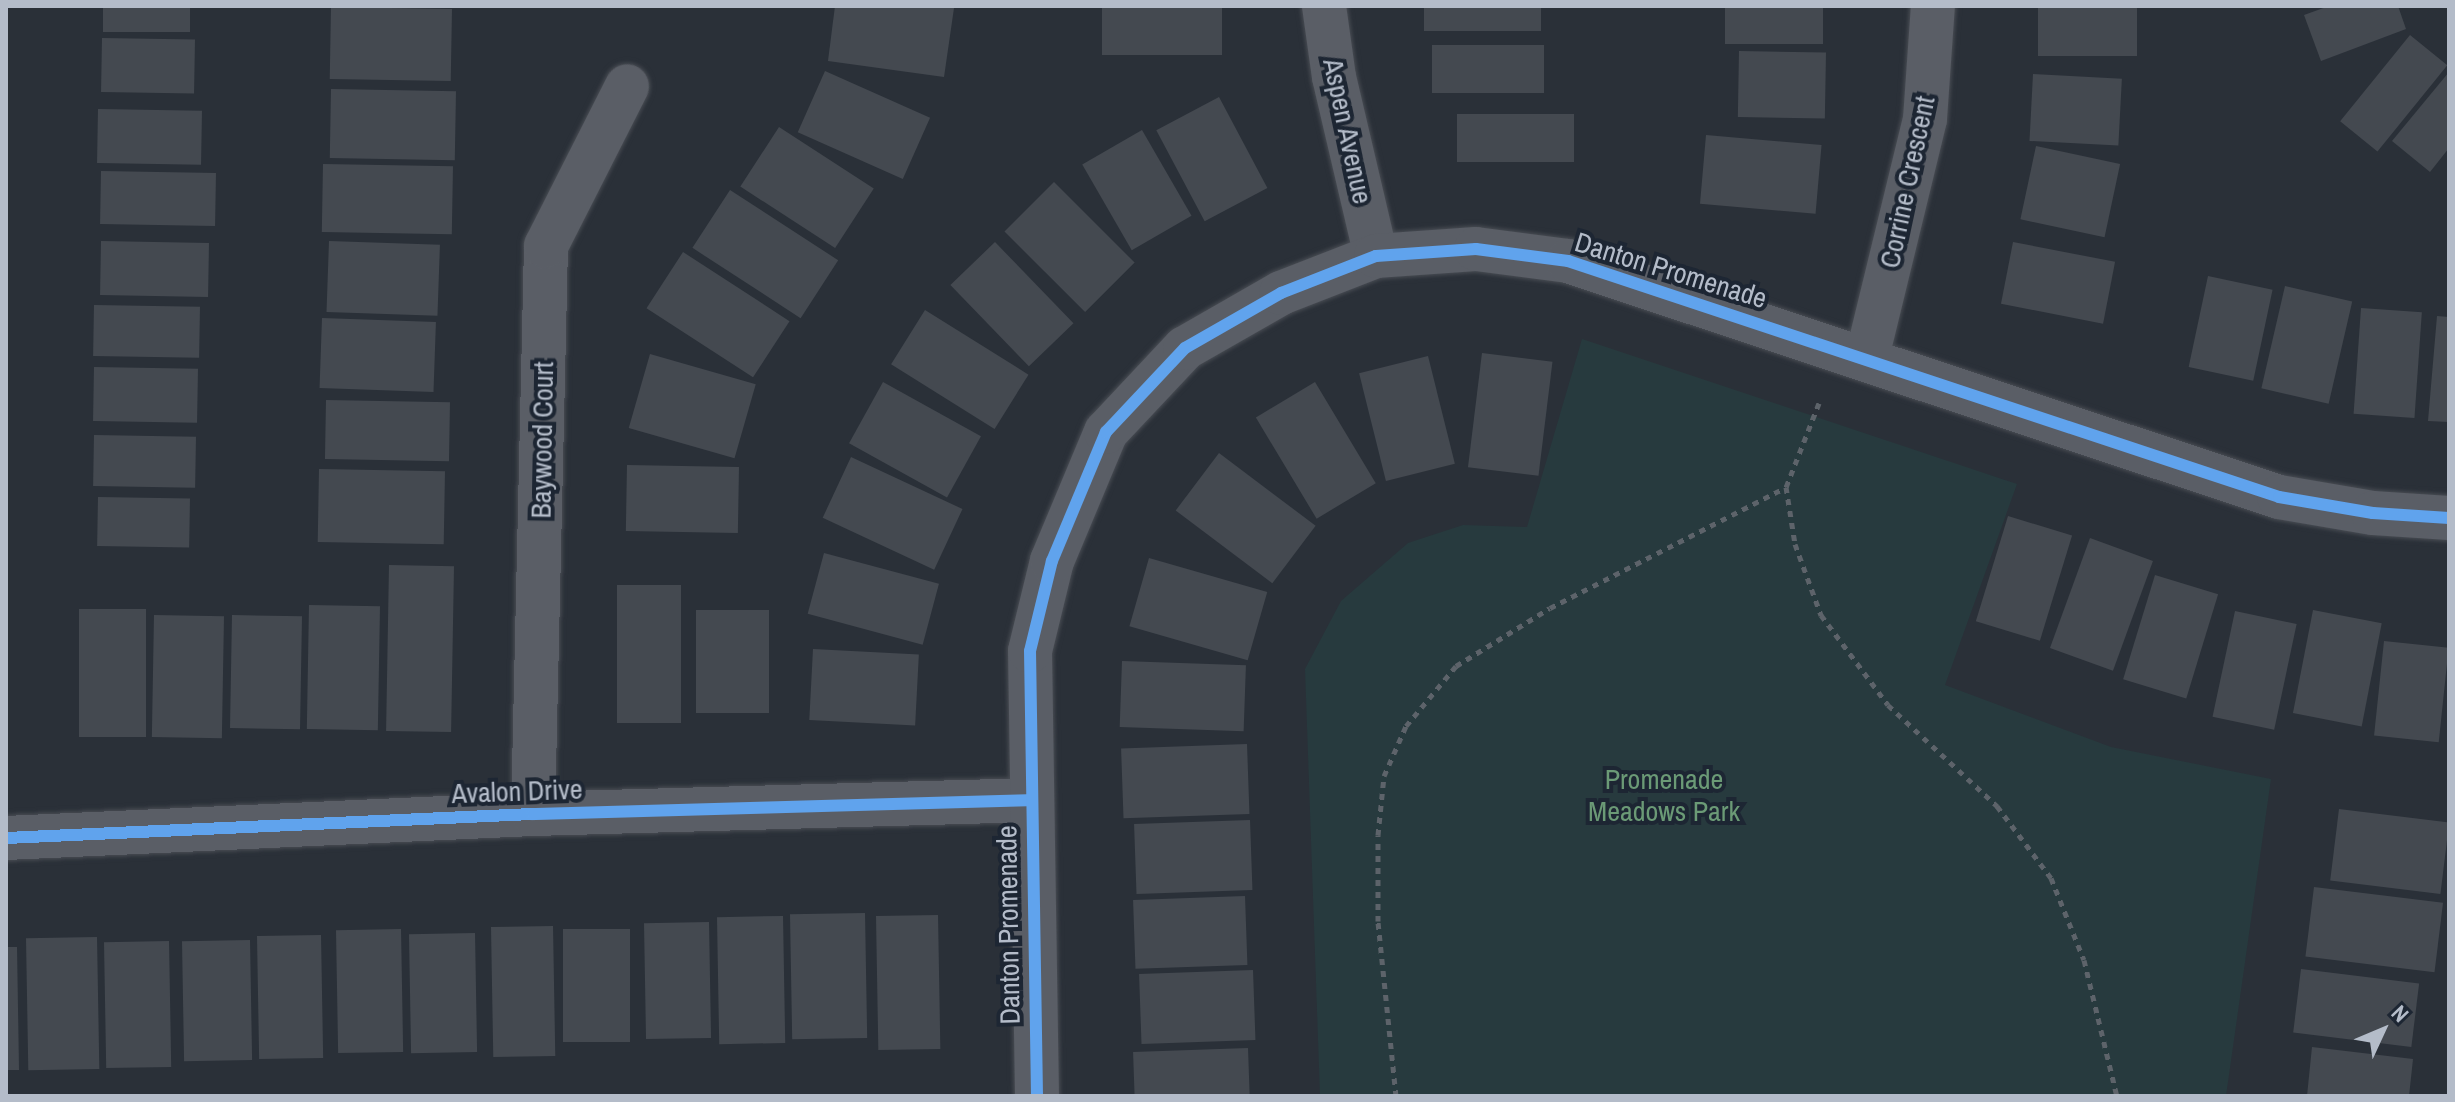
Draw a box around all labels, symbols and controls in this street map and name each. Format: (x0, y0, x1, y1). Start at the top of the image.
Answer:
street label: Aspen Avenue (1316, 55, 1380, 207)
street label: Corrine Crescent (1872, 93, 1942, 271)
street label: Danton Promenade (1571, 225, 1771, 315)
street label: Baywood Court (524, 361, 560, 519)
park label: Promenade Meadows Park (1588, 762, 1740, 828)
street label: Avalon Drive (451, 772, 583, 810)
street label: Danton Promenade (989, 825, 1027, 1025)
north arrow (2343, 990, 2423, 1070)
text: N (2385, 998, 2416, 1028)

